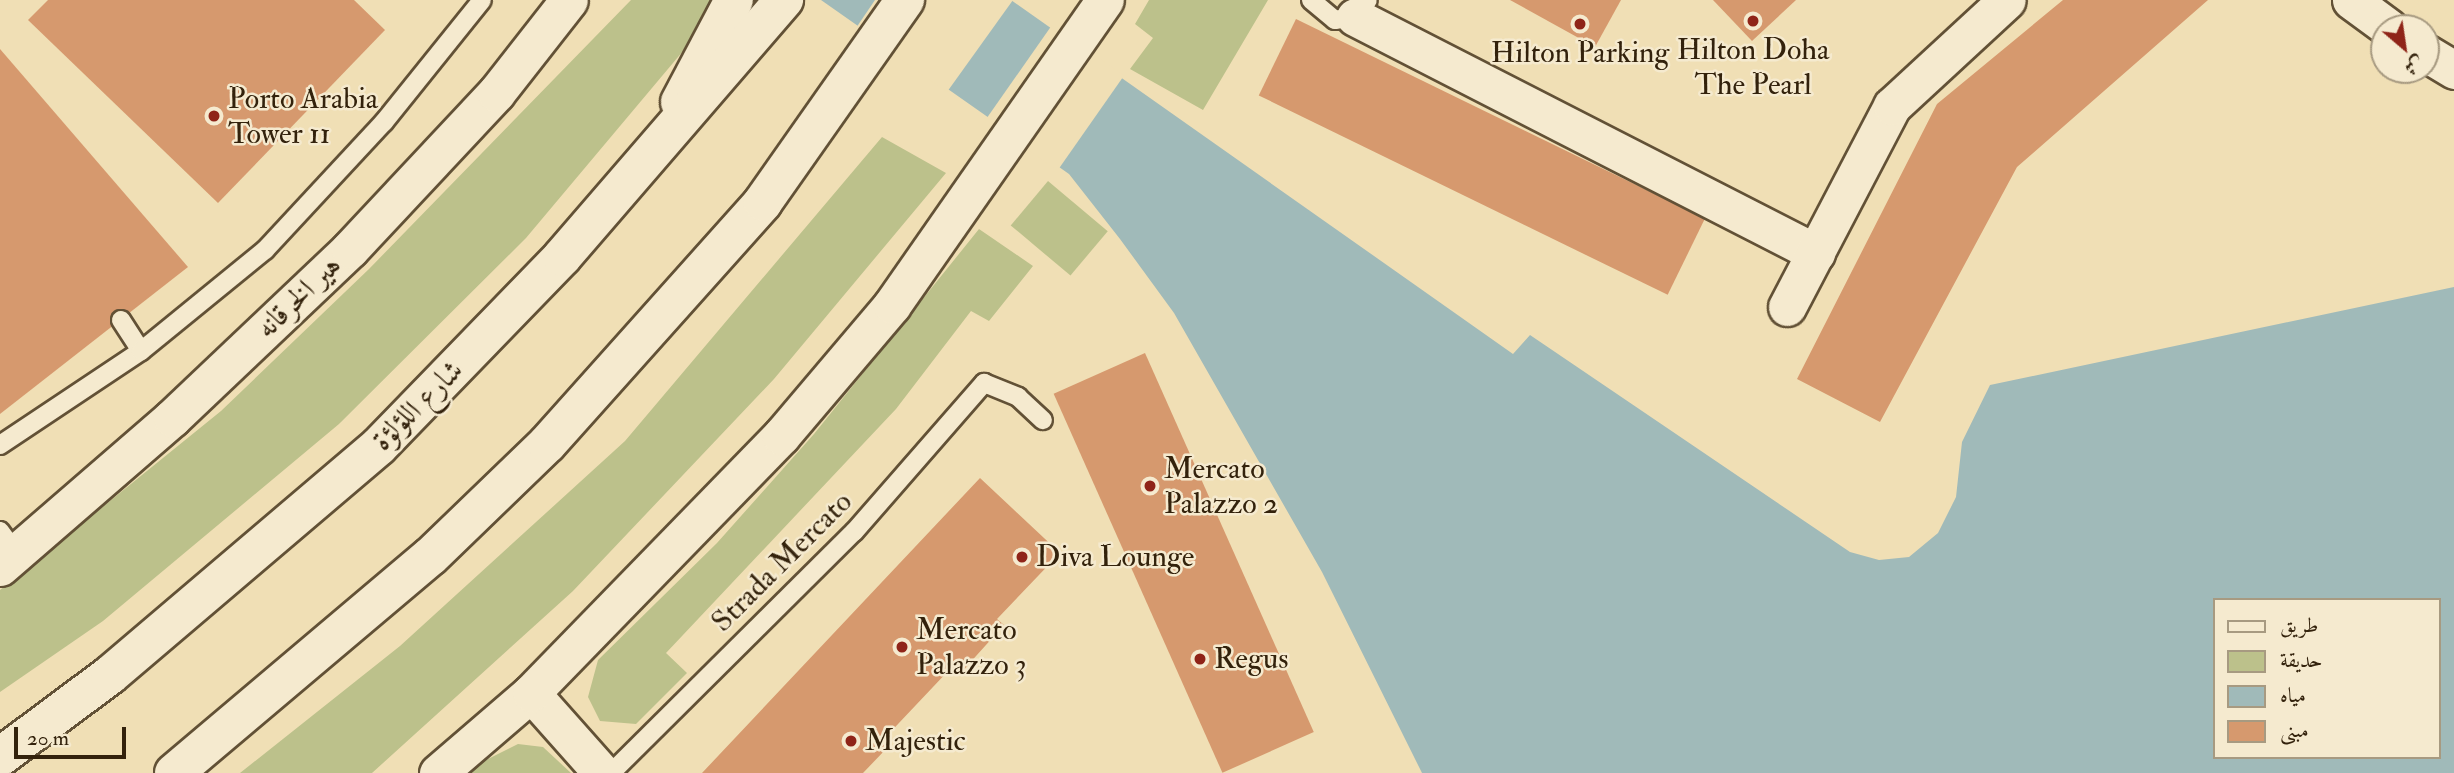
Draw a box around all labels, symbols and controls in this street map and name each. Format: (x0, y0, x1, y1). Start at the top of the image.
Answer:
marker: Hilton Doha The Pearl (1745, 13, 1761, 29)
north arrow (2370, 14, 2440, 84)
marker: Hilton Parking (1572, 16, 1588, 32)
place label: Hilton Doha The Pearl (1677, 32, 1829, 102)
place label: Hilton Parking (1491, 35, 1669, 71)
text: ش (2400, 51, 2428, 81)
place label: Porto Arabia Tower 11 (228, 81, 378, 152)
marker: Porto Arabia Tower 11 (206, 108, 222, 124)
street label: هير الخرقانه (249, 248, 349, 346)
street label: شارع اللؤلؤة (365, 353, 471, 459)
place label: Mercato Palazzo 2 (1164, 451, 1278, 522)
marker: Mercato Palazzo 2 (1142, 478, 1158, 494)
street label: Strada Mercato (704, 484, 860, 640)
place label: Diva Lounge (1036, 539, 1194, 575)
marker: Diva Lounge (1014, 549, 1030, 565)
legend (2212, 598, 2440, 759)
place label: Mercato Palazzo 3 (916, 612, 1026, 682)
text: طريق (2280, 612, 2318, 639)
marker: Mercato Palazzo 3 (894, 639, 910, 655)
place label: Regus (1214, 641, 1289, 677)
text: حديقة (2280, 647, 2323, 674)
marker: Regus (1192, 651, 1208, 667)
text: مياه (2280, 682, 2306, 709)
scale bar (18, 714, 130, 758)
text: مبنى (2280, 717, 2309, 744)
place label: Majestic (865, 723, 966, 759)
text: 20 m (27, 725, 69, 752)
marker: Majestic (843, 733, 859, 749)

